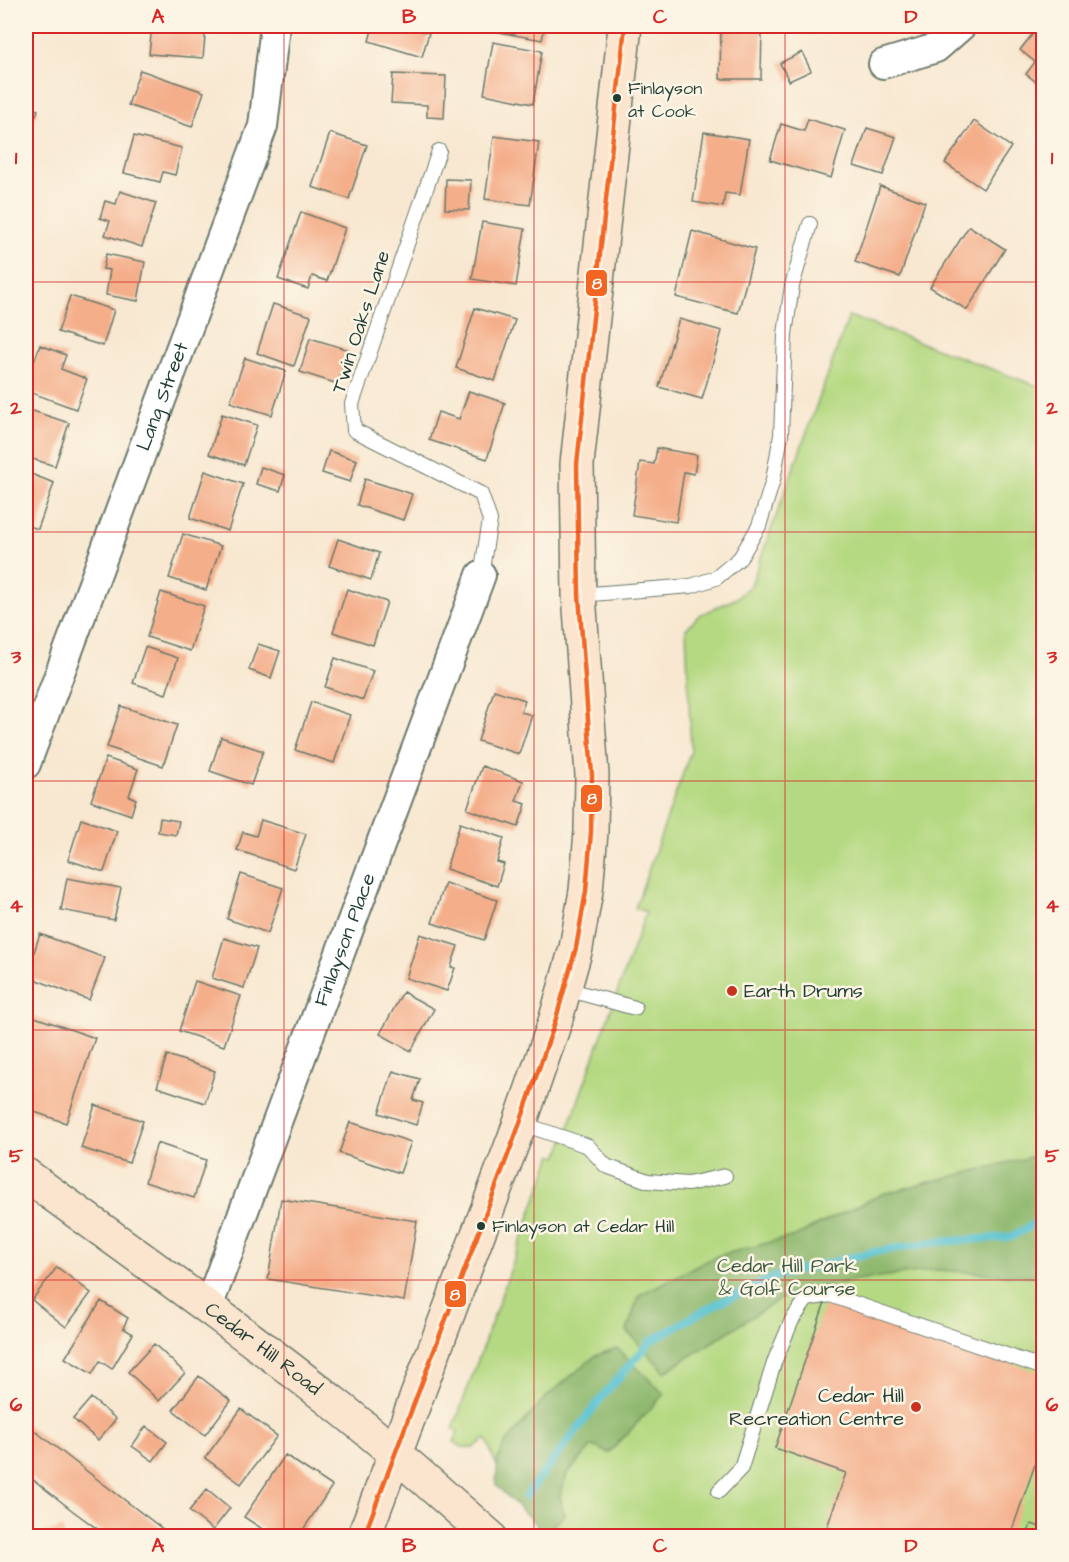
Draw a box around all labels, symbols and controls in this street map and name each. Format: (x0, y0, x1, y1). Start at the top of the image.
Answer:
text: A (152, 3, 165, 31)
text: B (402, 3, 417, 31)
text: C (653, 3, 668, 31)
text: D (905, 3, 918, 31)
place label: Finlayson at Cook (628, 76, 702, 124)
marker: Finlayson at Cook (611, 92, 623, 104)
text: 1 (15, 144, 18, 172)
text: 1 (1051, 144, 1054, 172)
street label: Twin Oaks Lane (325, 247, 397, 397)
line badge: 8 (585, 269, 608, 297)
text: 8 (592, 273, 603, 295)
street label: Lang Street (130, 338, 195, 455)
text: 2 (9, 394, 22, 422)
text: 2 (1045, 394, 1058, 422)
text: 3 (10, 643, 22, 671)
text: 3 (1046, 643, 1058, 671)
line badge: 8 (580, 784, 603, 813)
text: 8 (587, 788, 598, 810)
street label: Finlayson Place (307, 869, 383, 1010)
text: 4 (9, 892, 23, 920)
text: 4 (1045, 892, 1059, 920)
place label: Earth Drums (744, 977, 863, 1005)
marker: Earth Drums (725, 984, 739, 998)
text: 5 (9, 1142, 24, 1170)
text: 5 (1045, 1142, 1060, 1170)
place label: Finlayson at Cedar Hill (492, 1214, 675, 1240)
marker: Finlayson at Cedar Hill (475, 1220, 487, 1232)
park label: Cedar Hill Park & Golf Course (717, 1252, 857, 1303)
line badge: 8 (444, 1280, 467, 1308)
text: 8 (450, 1284, 461, 1306)
street label: Cedar Hill Road (199, 1295, 327, 1402)
place label: Cedar Hill Recreation Centre (729, 1382, 904, 1433)
text: 6 (10, 1391, 23, 1419)
text: 6 (1046, 1391, 1059, 1419)
marker: Cedar Hill Recreation Centre (909, 1400, 923, 1414)
text: A (152, 1532, 165, 1560)
text: B (402, 1532, 417, 1560)
text: C (653, 1532, 668, 1560)
text: D (905, 1532, 918, 1560)

